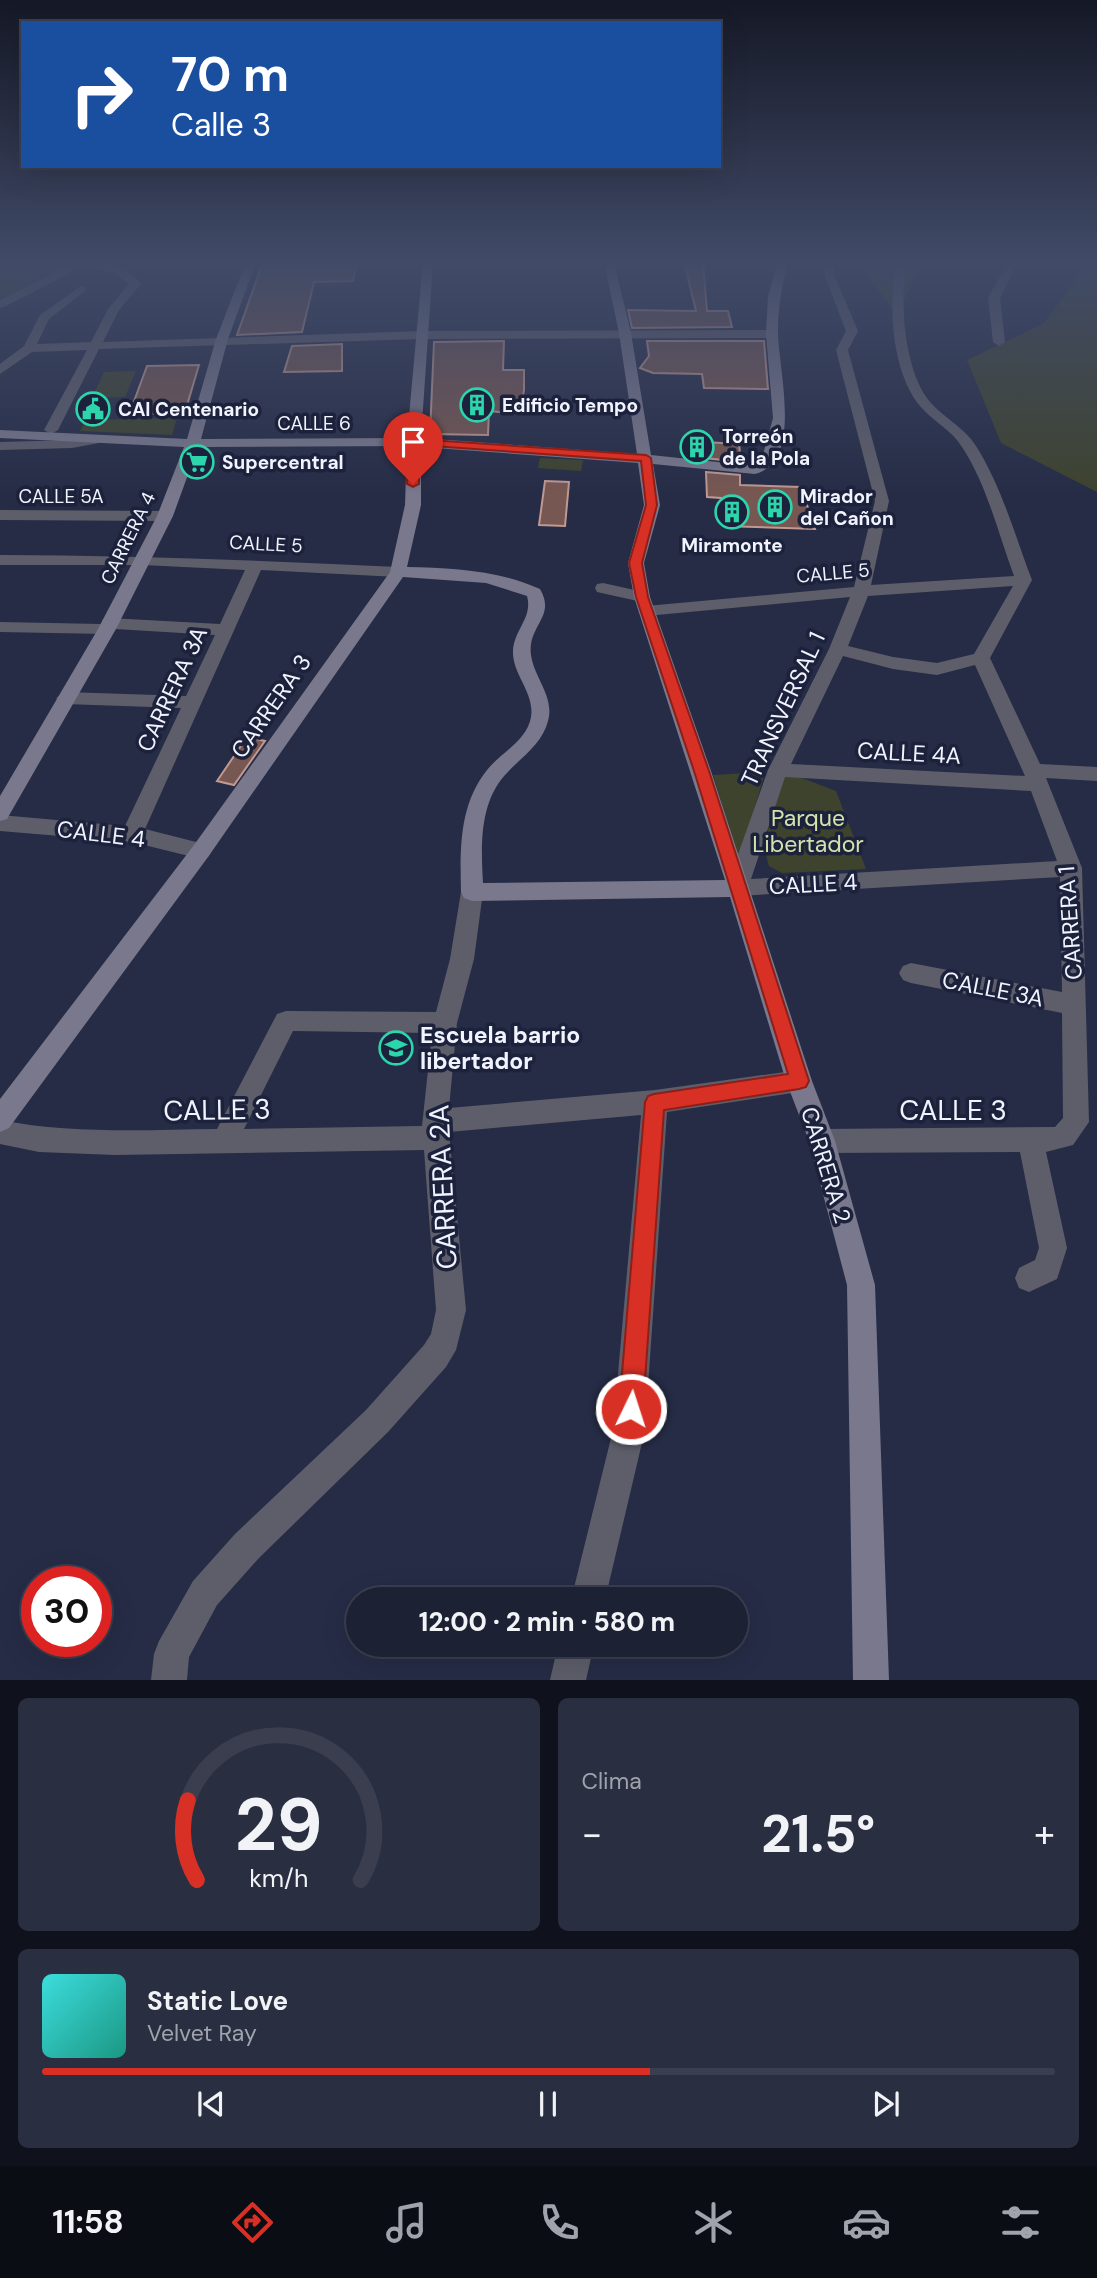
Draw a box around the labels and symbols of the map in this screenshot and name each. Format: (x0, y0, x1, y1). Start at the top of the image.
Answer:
building icon: Edificio Tempo (458, 386, 496, 424)
public building icon: CAI Centenario (74, 390, 112, 428)
place label: Edificio Tempo (502, 393, 638, 418)
place label: CAI Centenario (118, 397, 259, 422)
street label: CALLE 6 (277, 411, 351, 436)
pin (383, 412, 443, 484)
place label: Torreón de la Pola (722, 424, 810, 471)
building icon: Torreón de la Pola (678, 428, 716, 466)
supermarket icon: Supercentral (178, 443, 216, 481)
place label: Supercentral (222, 450, 344, 475)
street label: CALLE 5A (18, 484, 104, 509)
place label: Mirador del Cañon (800, 484, 894, 531)
street label: CARRERA 4 (95, 488, 161, 588)
building icon: Mirador del Cañon (756, 488, 794, 526)
building icon: Miramonte (713, 493, 751, 531)
street label: CALLE 5 (229, 530, 303, 558)
place label: Miramonte (681, 533, 783, 558)
street label: CALLE 5 (795, 557, 871, 589)
street label: CARRERA 3A (130, 622, 214, 756)
street label: TRANSVERSAL 1 (734, 627, 832, 791)
street label: CARRERA 3 (224, 648, 318, 764)
street label: CALLE 4A (856, 735, 962, 771)
park label: Parque Libertador (752, 803, 864, 859)
street label: CALLE 4 (55, 814, 147, 854)
street label: CARRERA 1 (1051, 865, 1089, 981)
street label: CALLE 4 (768, 867, 858, 901)
street label: CALLE 3A (940, 964, 1046, 1014)
place label: Escuela barrio libertador (420, 1020, 580, 1076)
school or university icon: Escuela barrio libertador (377, 1029, 415, 1067)
street label: CALLE 3 (163, 1091, 271, 1129)
street label: CALLE 3 (899, 1092, 1007, 1129)
street label: CARRERA 2 (794, 1103, 858, 1227)
street label: CARRERA 2A (420, 1104, 466, 1270)
position arrow (594, 1372, 668, 1446)
speed limit sign: 30 (21, 1566, 112, 1657)

